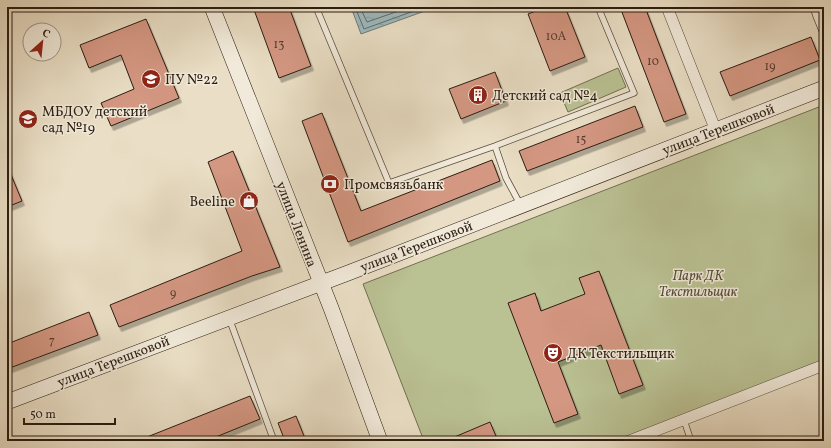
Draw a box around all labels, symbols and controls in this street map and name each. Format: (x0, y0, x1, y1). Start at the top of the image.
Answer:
north arrow (22, 22, 62, 62)
text: С (39, 26, 52, 43)
house number: 10А (546, 29, 567, 45)
house number: 13 (274, 37, 284, 53)
house number: 10 (647, 54, 659, 70)
house number: 19 (765, 59, 775, 75)
school or university icon: ПУ №22 (140, 68, 162, 90)
place label: ПУ №22 (165, 71, 218, 90)
building icon: Детский сад №4 (467, 84, 489, 106)
place label: Детский сад №4 (492, 87, 598, 106)
street label: улица Терешковой (659, 100, 778, 161)
place label: МБДОУ детский сад №19 (42, 103, 148, 138)
school or university icon: МБДОУ детский сад №19 (17, 108, 39, 130)
house number: 15 (576, 132, 586, 148)
bank icon: Промсвязьбанк (319, 173, 341, 195)
place label: Промсвязьбанк (344, 176, 444, 195)
street label: улица Ленина (271, 179, 321, 270)
shop icon: Beeline (238, 190, 260, 212)
place label: Beeline (190, 193, 235, 212)
street label: улица Терешковой (357, 217, 476, 278)
park label: Парк ДК Текстильщик (659, 267, 738, 302)
house number: 9 (170, 286, 176, 302)
street label: улица Терешковой (54, 332, 173, 393)
house number: 7 (49, 333, 55, 349)
theatre icon: ДК Текстильщик (542, 342, 564, 364)
place label: ДК Текстильщик (567, 345, 675, 364)
scale bar (24, 400, 115, 426)
text: 50 m (30, 407, 56, 423)

